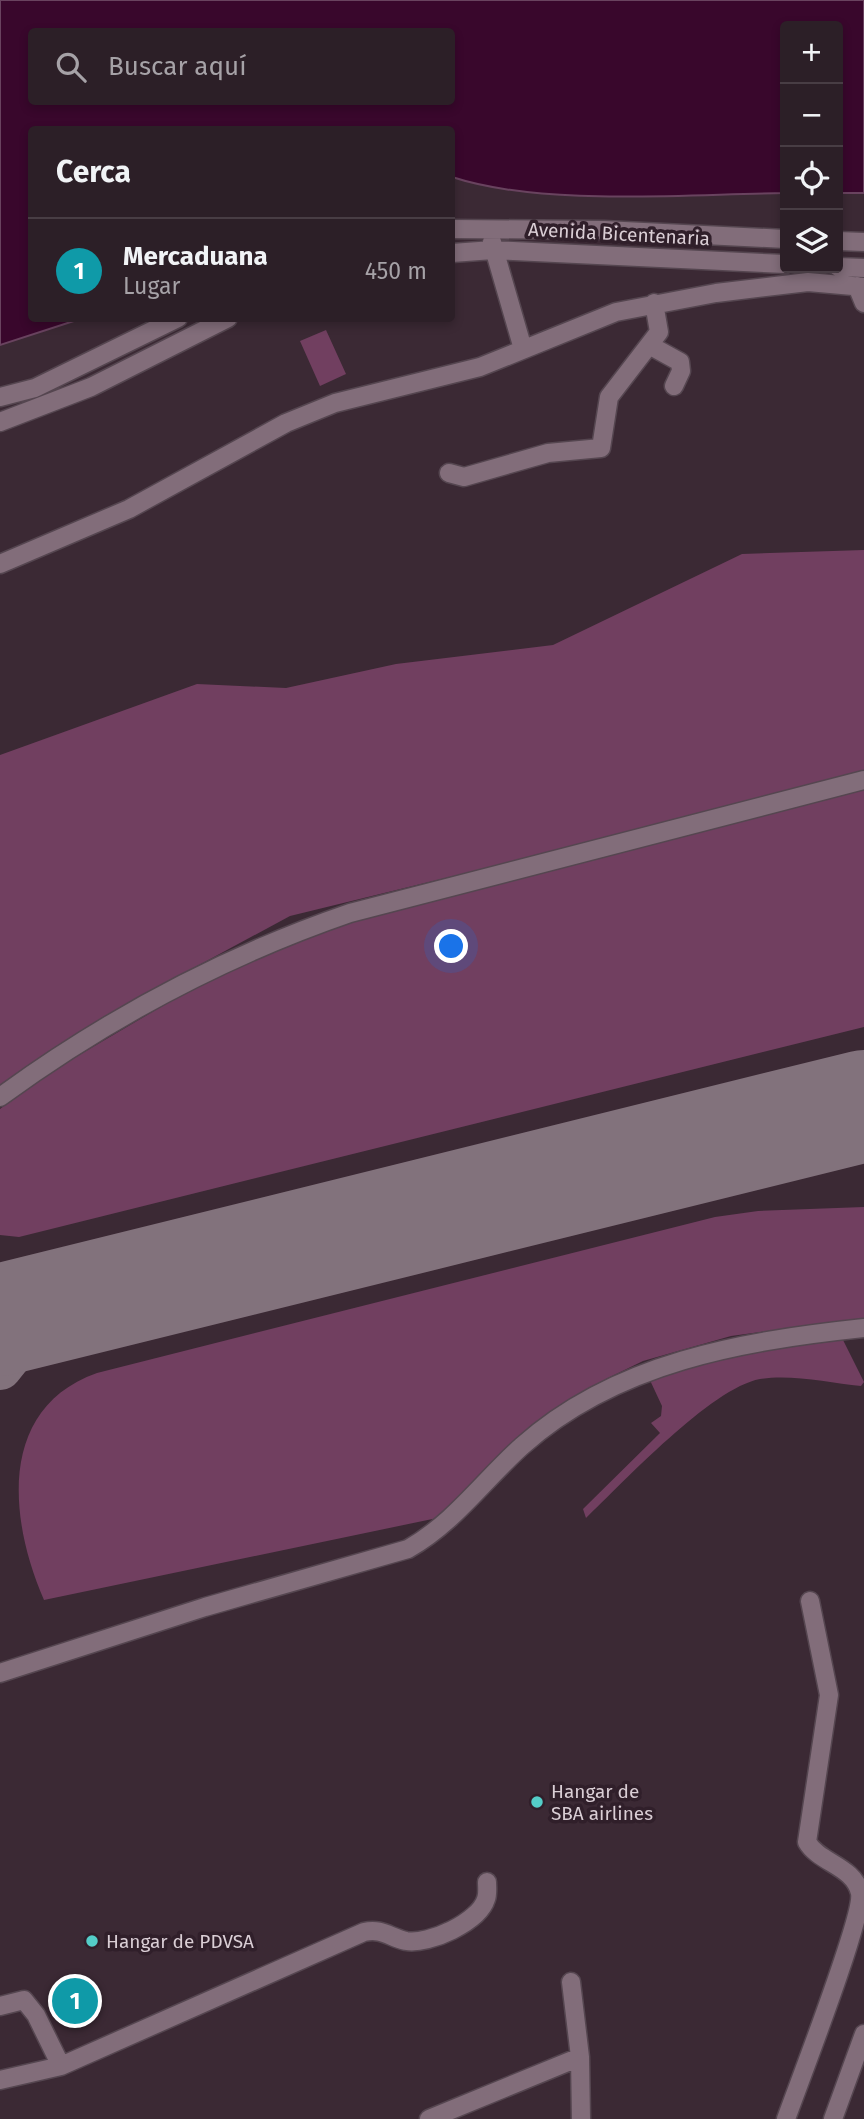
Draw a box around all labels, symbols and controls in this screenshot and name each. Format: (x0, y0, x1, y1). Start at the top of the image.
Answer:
map controls (780, 21, 843, 273)
button: + (780, 21, 843, 84)
search box (28, 28, 455, 105)
icon: search (52, 48, 90, 86)
text: Buscar aquí (108, 51, 246, 82)
button: − (780, 84, 843, 147)
button: locate (780, 147, 843, 210)
text: Cerca (56, 154, 131, 190)
button: layers (780, 210, 843, 273)
street label: Avenida Bicentenaria (527, 218, 711, 250)
text: Mercaduana (123, 241, 268, 272)
text: 1 (74, 257, 84, 285)
text: 450 m (365, 257, 427, 285)
text: Lugar (123, 272, 180, 300)
your location (434, 929, 468, 963)
place label: Hangar de SBA airlines (551, 1780, 653, 1825)
marker: Hangar de SBA airlines (529, 1794, 545, 1810)
place label: Hangar de PDVSA (106, 1930, 254, 1953)
marker: Hangar de PDVSA (84, 1933, 100, 1949)
pin: 1 (52, 1975, 98, 2027)

